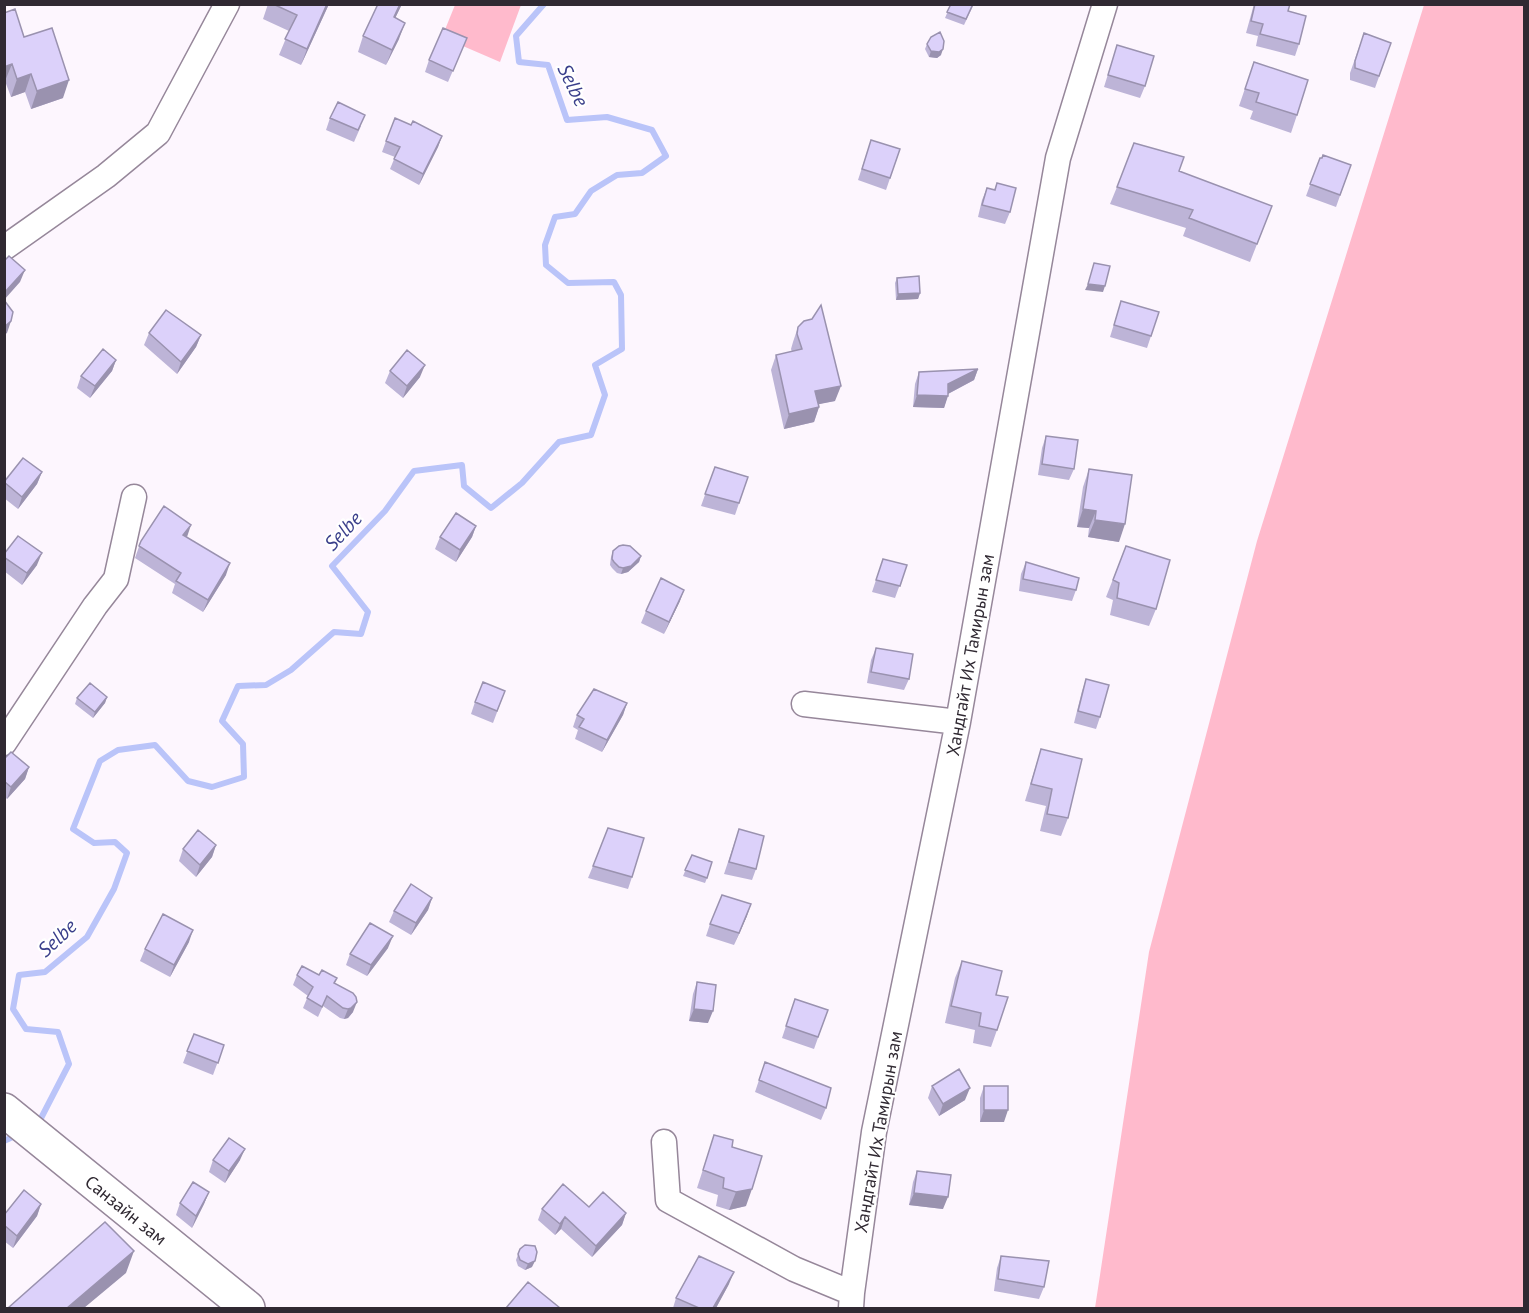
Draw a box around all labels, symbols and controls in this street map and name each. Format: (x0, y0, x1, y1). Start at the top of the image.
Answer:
water label: Selbe (552, 59, 595, 111)
water label: Selbe (318, 505, 368, 556)
street label: Хандгайт Их Тамирын зам (941, 552, 999, 758)
water label: Selbe (32, 913, 83, 963)
street label: Хандгайт Их Тамирын зам (849, 1029, 907, 1235)
street label: Санзайн зам (80, 1170, 172, 1250)

